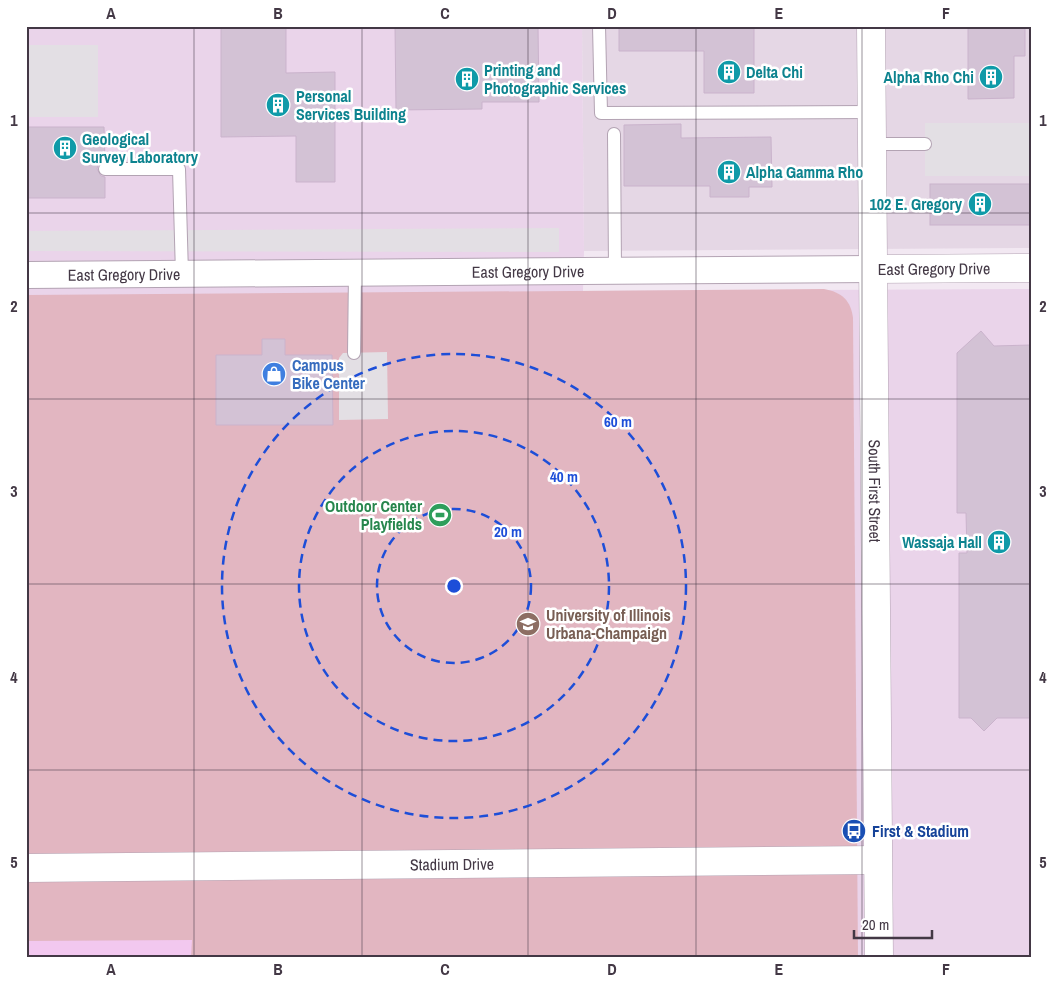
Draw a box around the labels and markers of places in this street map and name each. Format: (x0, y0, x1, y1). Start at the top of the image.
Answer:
place label: Printing and Photographic Services (484, 59, 626, 99)
building icon: Delta Chi (716, 59, 742, 85)
place label: Delta Chi (746, 61, 803, 83)
building icon: Alpha Rho Chi (978, 64, 1004, 90)
building icon: Printing and Photographic Services (454, 66, 480, 92)
place label: Alpha Rho Chi (884, 66, 974, 88)
place label: Personal Services Building (296, 85, 406, 125)
building icon: Personal Services Building (265, 92, 291, 118)
place label: Geological Survey Laboratory (82, 128, 199, 168)
building icon: Geological Survey Laboratory (52, 135, 78, 161)
building icon: Alpha Gamma Rho (716, 159, 742, 185)
place label: Alpha Gamma Rho (746, 161, 863, 183)
building icon: 102 E. Gregory (967, 191, 993, 217)
place label: 102 E. Gregory (869, 193, 963, 215)
place label: Campus Bike Center (292, 354, 366, 394)
shop icon: Campus Bike Center (261, 361, 287, 387)
place label: Outdoor Center Playfields (325, 495, 423, 535)
sports icon: Outdoor Center Playfields (427, 502, 453, 528)
building icon: Wassaja Hall (986, 529, 1012, 555)
place label: Wassaja Hall (902, 531, 982, 553)
centre of rings (445, 577, 463, 595)
place label: University of Illinois Urbana-Champaign (546, 604, 671, 644)
school or university icon: University of Illinois Urbana-Champaign (515, 611, 541, 637)
bus stop icon: First & Stadium (841, 818, 867, 844)
place label: First & Stadium (872, 820, 969, 842)

